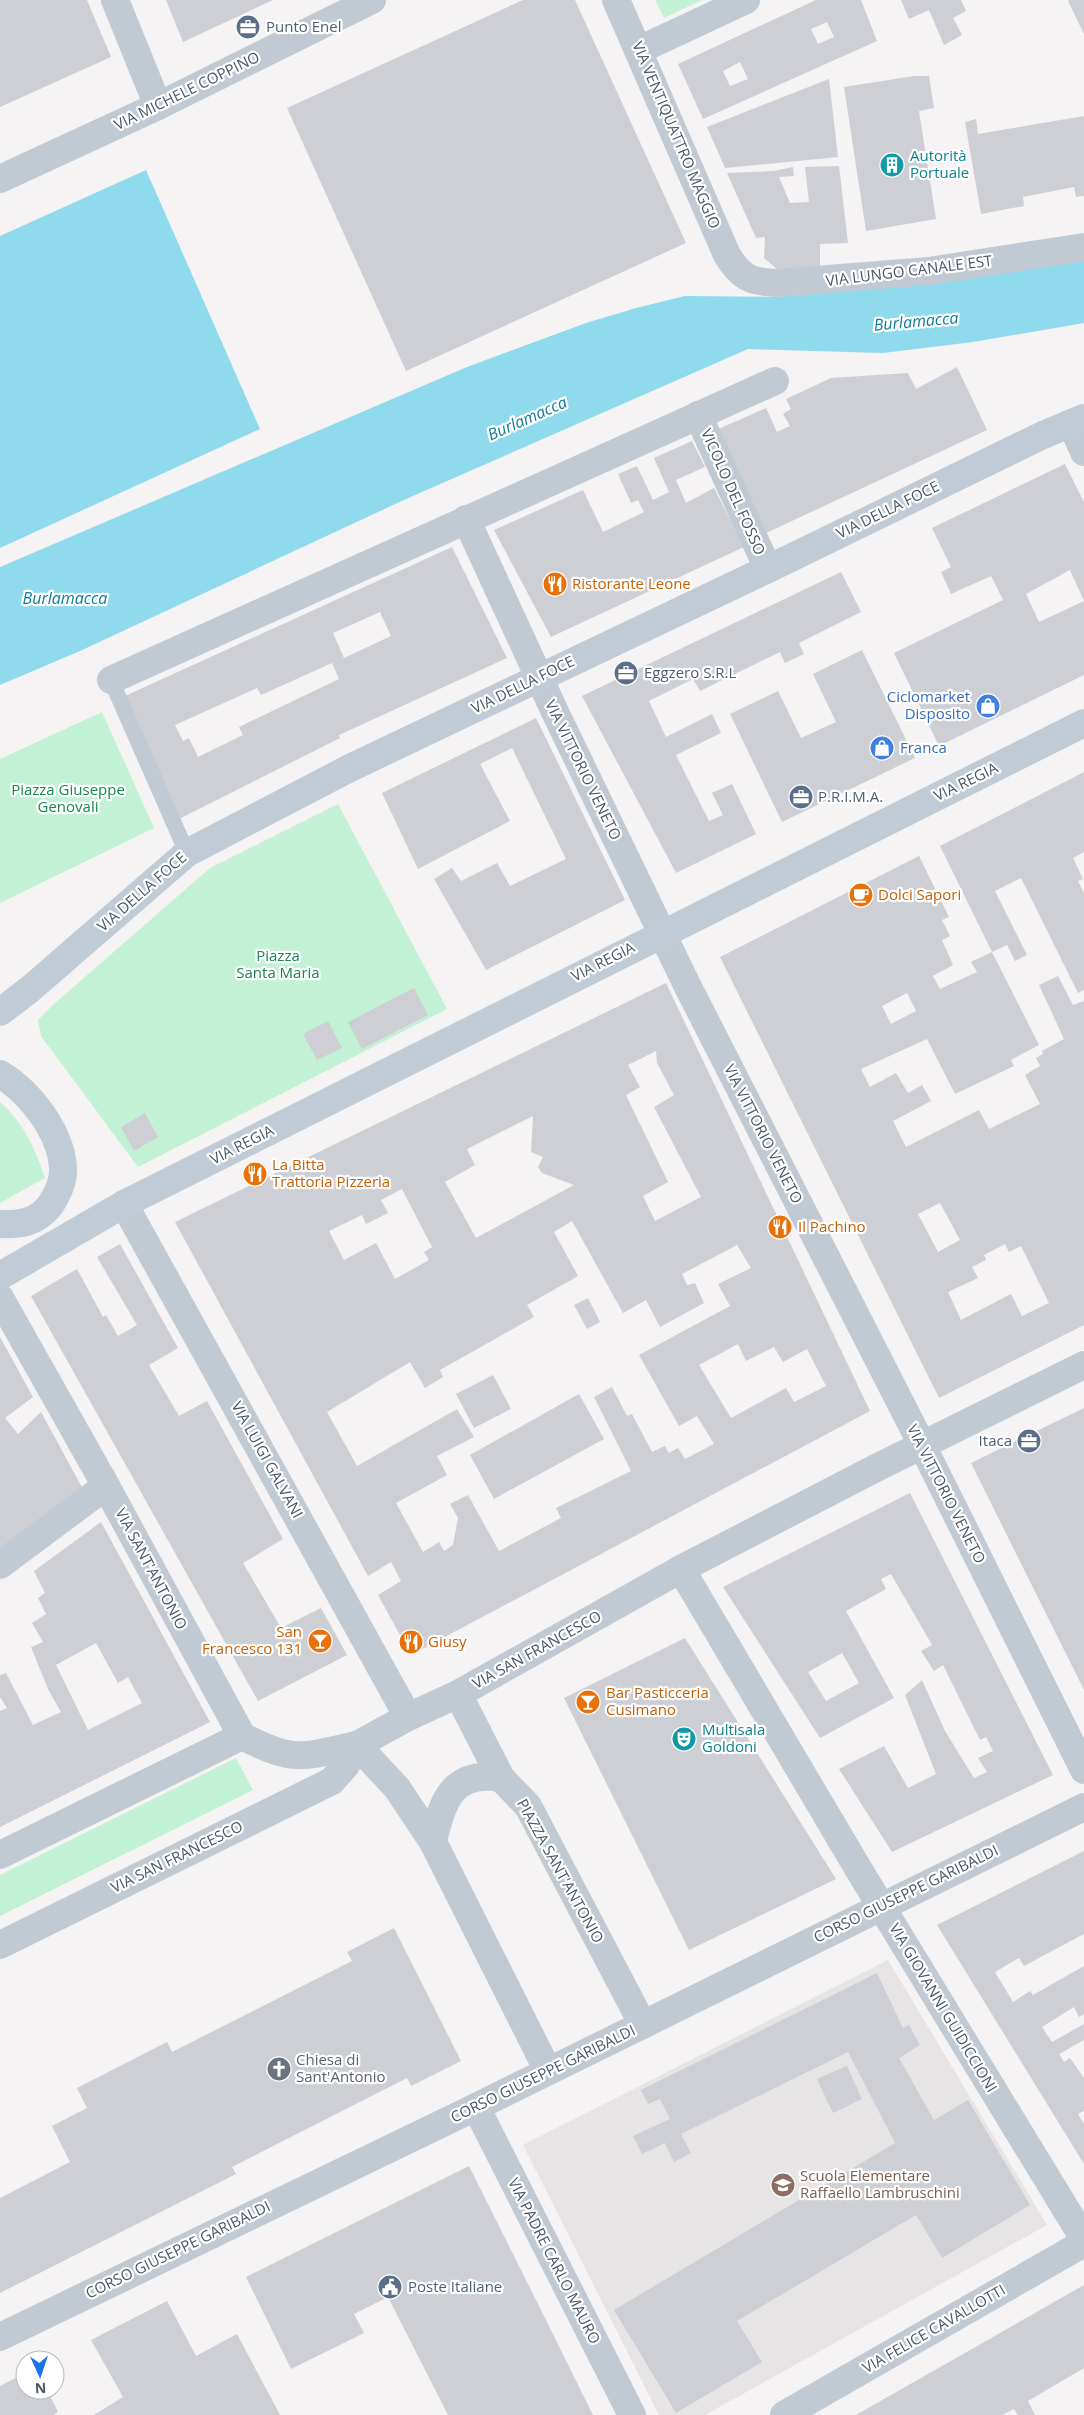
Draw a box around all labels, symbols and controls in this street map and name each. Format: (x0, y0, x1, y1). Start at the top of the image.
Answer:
office icon: Punto Enel (235, 14, 261, 40)
place label: Punto Enel (266, 16, 341, 36)
street label: VIA VENTIQUATTRO MAGGIO (628, 38, 726, 231)
street label: VIA MICHELE COPPINO (111, 46, 263, 134)
place label: Autorità Portuale (910, 145, 969, 182)
building icon: Autorità Portuale (879, 152, 905, 178)
street label: VIA LUNGO CANALE EST (824, 250, 994, 290)
water label: Burlamacca (873, 306, 959, 336)
water label: Burlamacca (484, 391, 570, 445)
street label: VICOLO DEL FOSSO (697, 425, 771, 558)
street label: VIA DELLA FOCE (833, 476, 942, 543)
restaurant icon: Ristorante Leone (542, 571, 568, 597)
place label: Ristorante Leone (572, 573, 691, 593)
water label: Burlamacca (23, 587, 107, 609)
street label: VIA DELLA FOCE (468, 651, 577, 718)
office icon: Eggzero S.R.L (613, 660, 639, 686)
place label: Eggzero S.R.L (644, 662, 736, 682)
place label: Ciclomarket Disposito (887, 686, 970, 723)
shop icon: Ciclomarket Disposito (975, 693, 1001, 719)
street label: VIA VITTORIO VENETO (541, 696, 627, 843)
shop icon: Franca (869, 735, 895, 761)
place label: Franca (900, 737, 947, 757)
street label: VIA REGIA (930, 757, 1001, 805)
park label: Piazza Giuseppe Genovali (11, 779, 125, 816)
office icon: P.R.I.M.A. (788, 784, 814, 810)
place label: P.R.I.M.A. (818, 786, 883, 806)
street label: VIA DELLA FOCE (93, 847, 190, 936)
cafe icon: Dolci Sapori (848, 882, 874, 908)
place label: Dolci Sapori (878, 884, 961, 904)
street label: VIA REGIA (567, 936, 638, 986)
park label: Piazza Santa Maria (236, 945, 320, 982)
street label: VIA VITTORIO VENETO (720, 1061, 808, 1207)
street label: VIA REGIA (206, 1119, 277, 1169)
place label: La Bitta Trattoria Pizzeria (272, 1154, 390, 1191)
restaurant icon: La Bitta Trattoria Pizzeria (242, 1161, 268, 1187)
restaurant icon: Il Pachino (767, 1214, 793, 1240)
place label: Il Pachino (798, 1216, 866, 1236)
street label: VIA LUIGI GALVANI (227, 1398, 308, 1521)
street label: VIA VITTORIO VENETO (903, 1421, 991, 1567)
office icon: Itaca (1016, 1428, 1042, 1454)
place label: Itaca (979, 1430, 1012, 1450)
street label: VIA SANT'ANTONIO (111, 1504, 192, 1633)
street label: VIA SAN FRANCESCO (469, 1605, 604, 1693)
place label: San Francesco 131 (202, 1621, 302, 1658)
bar icon: San Francesco 131 (307, 1628, 333, 1654)
restaurant icon: Giusy (398, 1629, 424, 1655)
place label: Giusy (428, 1631, 467, 1651)
place label: Bar Pasticceria Cusimano (606, 1682, 709, 1719)
bar icon: Bar Pasticceria Cusimano (575, 1689, 601, 1715)
place label: Multisala Goldoni (702, 1719, 765, 1756)
theatre icon: Multisala Goldoni (671, 1726, 697, 1752)
street label: PIAZZA SANT'ANTONIO (513, 1795, 609, 1946)
street label: VIA SAN FRANCESCO (107, 1815, 246, 1897)
street label: CORSO GIUSEPPE GARIBALDI (810, 1840, 1001, 1947)
street label: VIA GIOVANNI GUIDICCIONI (885, 1919, 1002, 2096)
street label: CORSO GIUSEPPE GARIBALDI (447, 2020, 638, 2127)
place label: Chiesa di Sant'Antonio (296, 2049, 385, 2086)
church icon: Chiesa di Sant'Antonio (266, 2056, 292, 2082)
place label: Scuola Elementare Raffaello Lambruschini (800, 2165, 960, 2202)
school or university icon: Scuola Elementare Raffaello Lambruschini (770, 2172, 796, 2198)
street label: VIA PADRE CARLO MAURO (504, 2174, 606, 2347)
street label: CORSO GIUSEPPE GARIBALDI (82, 2196, 273, 2303)
public building icon: Poste Italiane (377, 2274, 403, 2300)
place label: Poste Italiane (408, 2276, 502, 2296)
street label: VIA FELICE CAVALLOTTI (858, 2279, 1009, 2377)
north arrow (15, 2350, 65, 2400)
text: N (35, 2379, 47, 2398)

